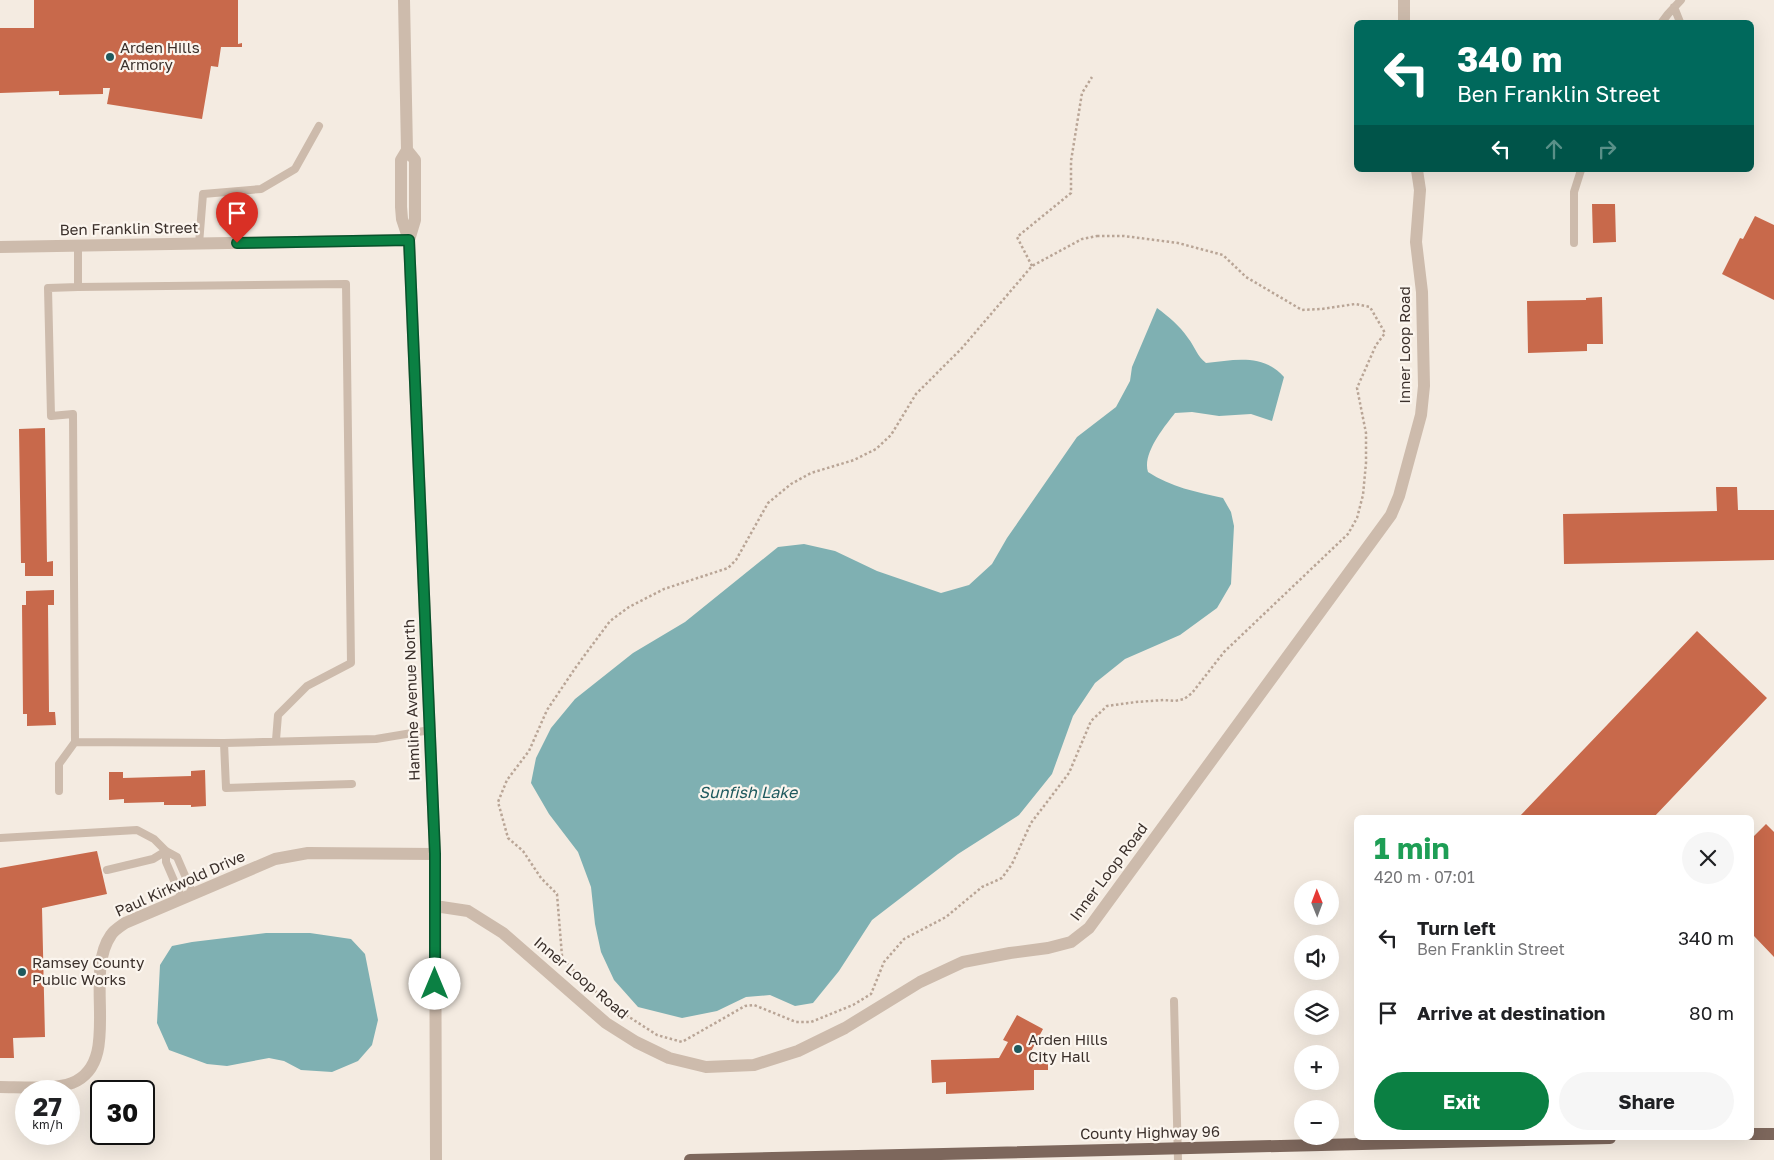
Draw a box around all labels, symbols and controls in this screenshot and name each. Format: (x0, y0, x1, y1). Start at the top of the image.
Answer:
place label: Arden Hills Armory (120, 38, 200, 73)
text: 340 m (1457, 38, 1562, 80)
icon: left (1374, 40, 1439, 105)
marker: Arden Hills Armory (104, 51, 116, 63)
text: Ben Franklin Street (1457, 80, 1660, 107)
icon: left (1487, 135, 1515, 163)
icon: ahead (1540, 135, 1568, 163)
icon: right (1593, 135, 1621, 163)
pin (216, 192, 258, 243)
icon: arrive (223, 199, 251, 227)
street label: Ben Franklin Street (59, 218, 198, 238)
street label: Inner Loop Road (1395, 286, 1413, 404)
street label: Hamline Avenue North (399, 619, 423, 781)
water label: Sunfish Lake (699, 782, 799, 802)
street label: Inner Loop Road (1066, 819, 1151, 924)
text: 1 min (1374, 830, 1450, 866)
button: close (1682, 832, 1734, 884)
street label: Paul Kirkwold Drive (112, 846, 248, 920)
text: 420 m · 07:01 (1374, 867, 1475, 887)
north arrow (1294, 880, 1339, 925)
map controls (1294, 880, 1339, 1145)
text: Turn left (1417, 916, 1496, 939)
icon: left (1374, 924, 1402, 952)
text: 340 m (1678, 926, 1734, 949)
street label: Inner Loop Road (531, 933, 632, 1022)
button: sound (1294, 935, 1339, 980)
text: Ben Franklin Street (1417, 939, 1565, 959)
place label: Ramsey County Public Works (32, 953, 145, 988)
position arrow (408, 957, 460, 1009)
marker: Ramsey County Public Works (16, 966, 28, 978)
button: layers (1294, 990, 1339, 1035)
icon: arrive (1374, 999, 1402, 1027)
text: Arrive at destination (1417, 1001, 1605, 1024)
text: 80 m (1689, 1001, 1734, 1024)
place label: Arden Hills City Hall (1028, 1030, 1108, 1065)
marker: Arden Hills City Hall (1012, 1043, 1024, 1055)
button: + (1294, 1045, 1339, 1090)
button: Exit (1374, 1072, 1549, 1130)
button: Share (1559, 1072, 1734, 1130)
speed limit sign: 30 (90, 1080, 155, 1145)
text: 27 (33, 1091, 62, 1122)
button: − (1294, 1100, 1339, 1145)
text: km/h (32, 1117, 63, 1132)
street label: County Highway 96 (1080, 1122, 1220, 1142)

